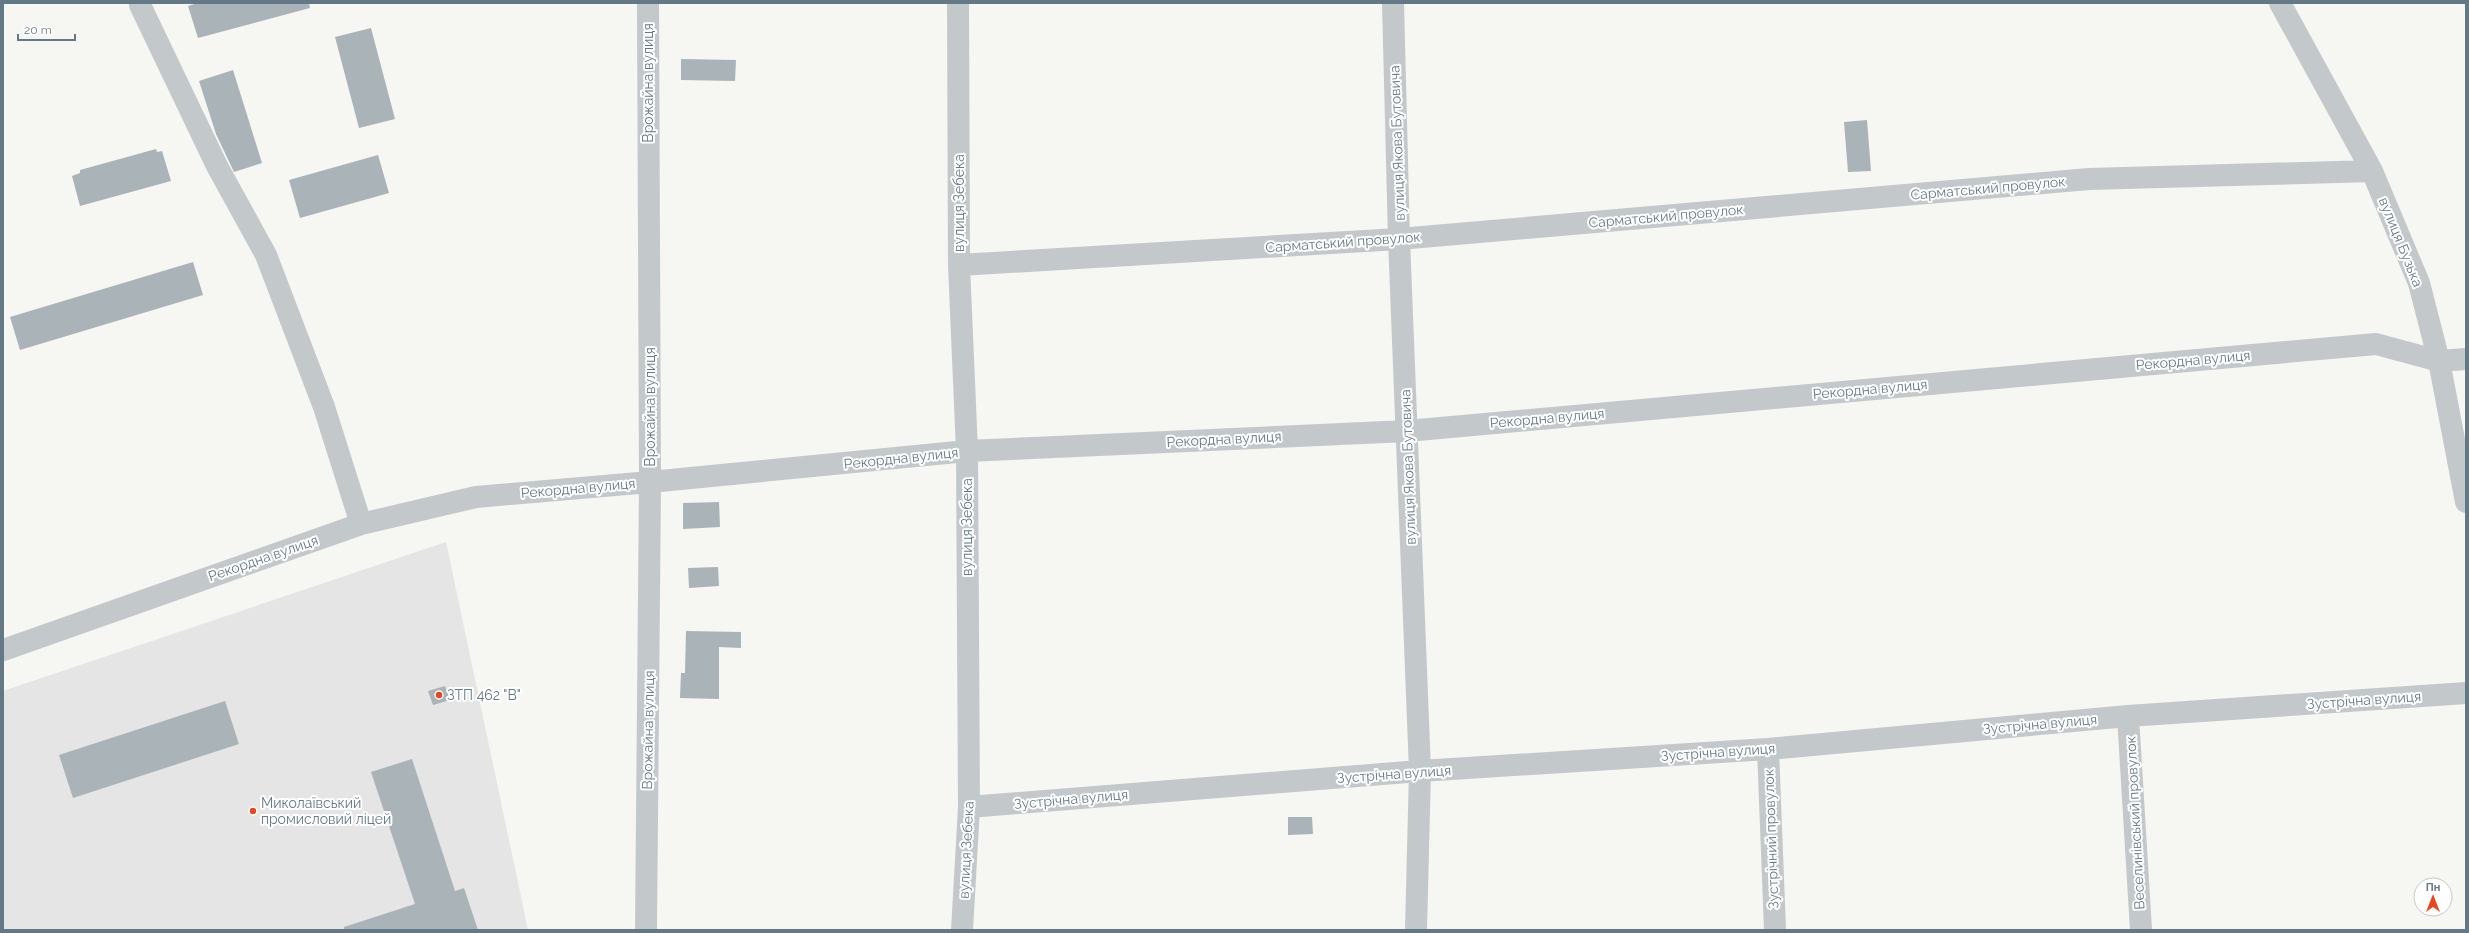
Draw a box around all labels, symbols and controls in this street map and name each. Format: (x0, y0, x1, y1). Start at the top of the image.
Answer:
scale bar (18, 16, 75, 42)
text: 20 m (24, 23, 52, 37)
street label: Врожайна вулиця (640, 23, 656, 143)
street label: вулиця Якова Бутовича (1386, 65, 1408, 221)
street label: вулиця Зебека (951, 154, 967, 252)
street label: Сарматський провулок (1910, 173, 2066, 203)
street label: вулиця Бузька (2376, 195, 2426, 289)
street label: Сарматський провулок (1588, 201, 1744, 231)
street label: Сарматський провулок (1265, 229, 1421, 255)
street label: Врожайна вулиця (642, 347, 658, 467)
street label: Рекордна вулиця (2135, 347, 2251, 373)
street label: Рекордна вулиця (1812, 376, 1928, 402)
street label: вулиця Якова Бутовича (1397, 389, 1419, 545)
street label: Рекордна вулиця (1489, 405, 1605, 431)
street label: Рекордна вулиця (1166, 428, 1282, 450)
street label: Рекордна вулиця (843, 444, 959, 472)
street label: Рекордна вулиця (520, 475, 636, 501)
street label: вулиця Зебека (959, 478, 975, 576)
street label: Рекордна вулиця (206, 532, 320, 584)
street label: Врожайна вулиця (639, 670, 657, 790)
place label: ЗТП 462 "В" (447, 687, 521, 703)
street label: Зустрічна вулиця (2306, 688, 2422, 712)
marker: ЗТП 462 "В" (434, 690, 444, 700)
street label: Зустрічна вулиця (1982, 711, 2098, 737)
street label: Веселинівський провулок (2122, 736, 2148, 910)
street label: Зустрічна вулиця (1660, 740, 1776, 764)
street label: Зустрічна вулиця (1336, 762, 1452, 786)
street label: Зустрічний провулок (1761, 769, 1781, 909)
street label: Зустрічна вулиця (1013, 786, 1129, 812)
place label: Миколаївський промисловий ліцей (261, 795, 391, 827)
street label: вулиця Зебека (955, 801, 977, 899)
marker: Миколаївський промисловий ліцей (248, 806, 258, 816)
north arrow (2413, 877, 2453, 917)
text: Пн (2426, 881, 2440, 894)

